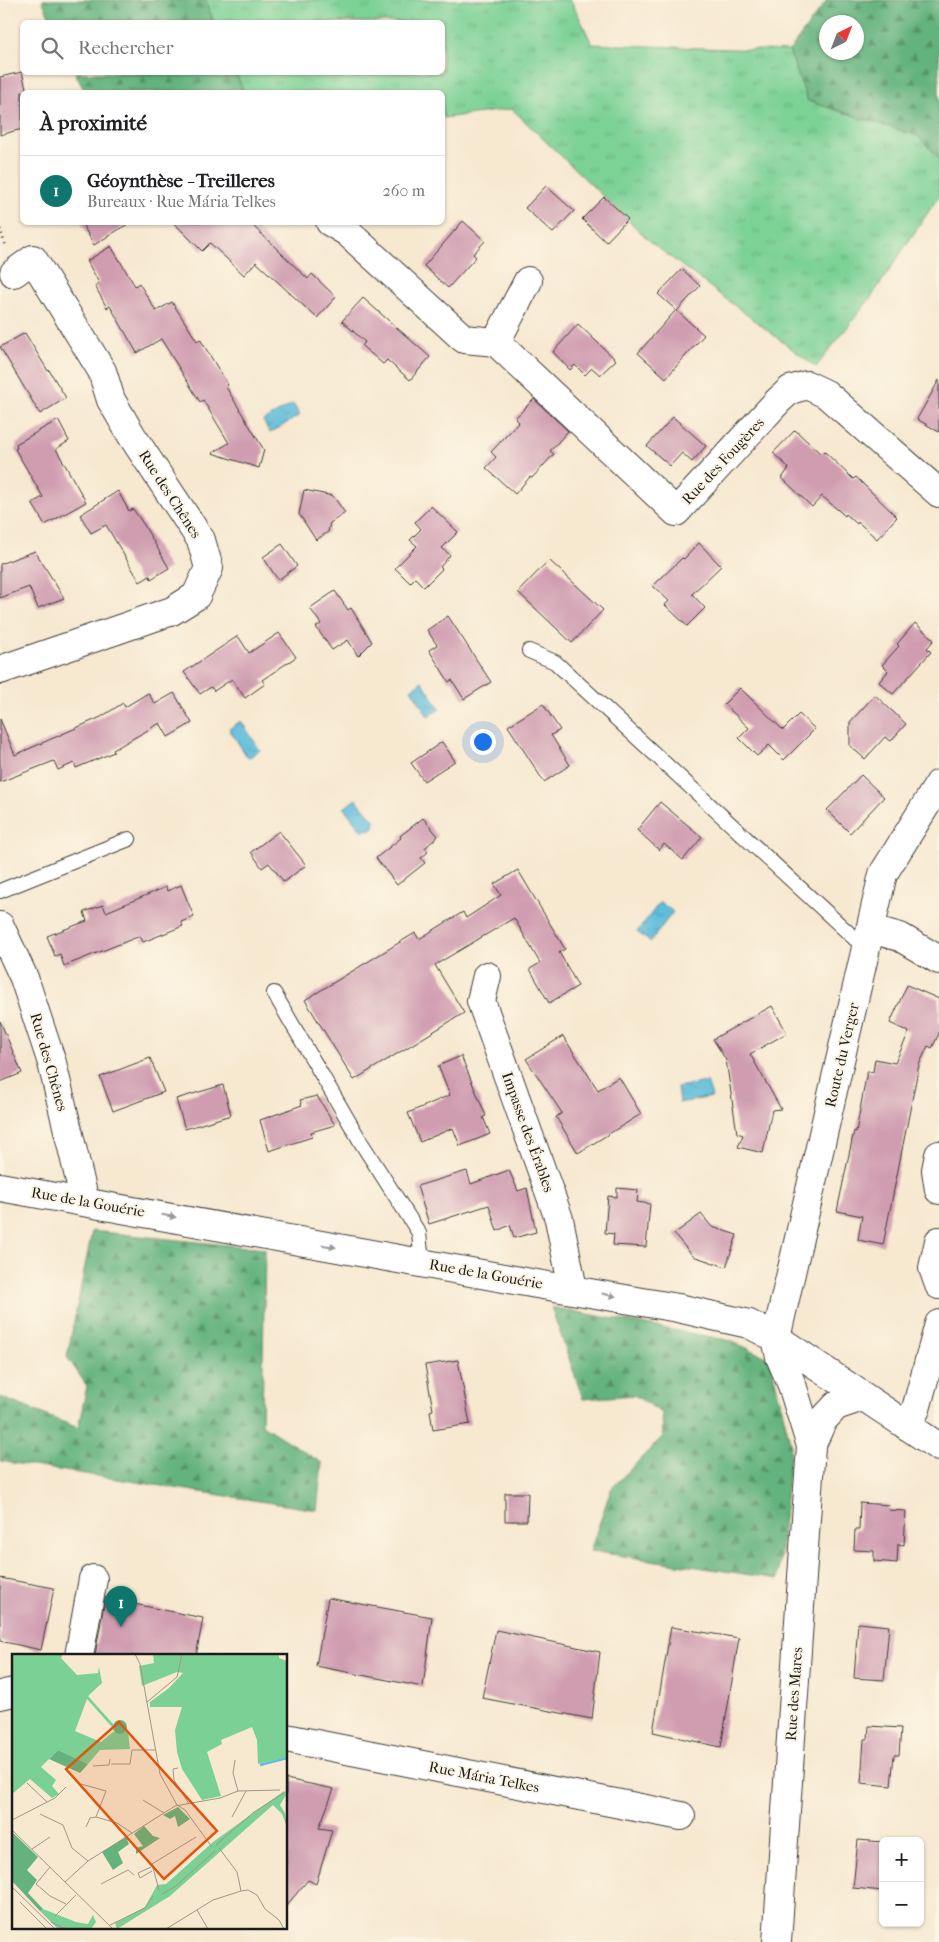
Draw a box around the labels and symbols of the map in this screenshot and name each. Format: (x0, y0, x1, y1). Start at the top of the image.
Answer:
north arrow (819, 15, 864, 60)
street label: Rue des Fougères (678, 413, 768, 508)
street label: Rue des Chênes (135, 447, 205, 542)
your location (470, 729, 496, 755)
street label: Route du Verger (821, 1000, 863, 1109)
street label: Rue des Chênes (26, 1011, 72, 1114)
street label: Impasse des Érables (498, 1069, 558, 1195)
street label: Rue de la Gouérie (30, 1183, 147, 1221)
one-way arrow (161, 1213, 177, 1221)
one-way arrow (321, 1242, 337, 1250)
street label: Rue de la Gouérie (428, 1255, 545, 1293)
one-way arrow (601, 1292, 617, 1300)
pin: 1 (105, 1586, 137, 1627)
street label: Rue des Mares (782, 1646, 806, 1741)
inset map (12, 1654, 288, 1930)
street label: Rue Mária Telkes (427, 1757, 541, 1797)

